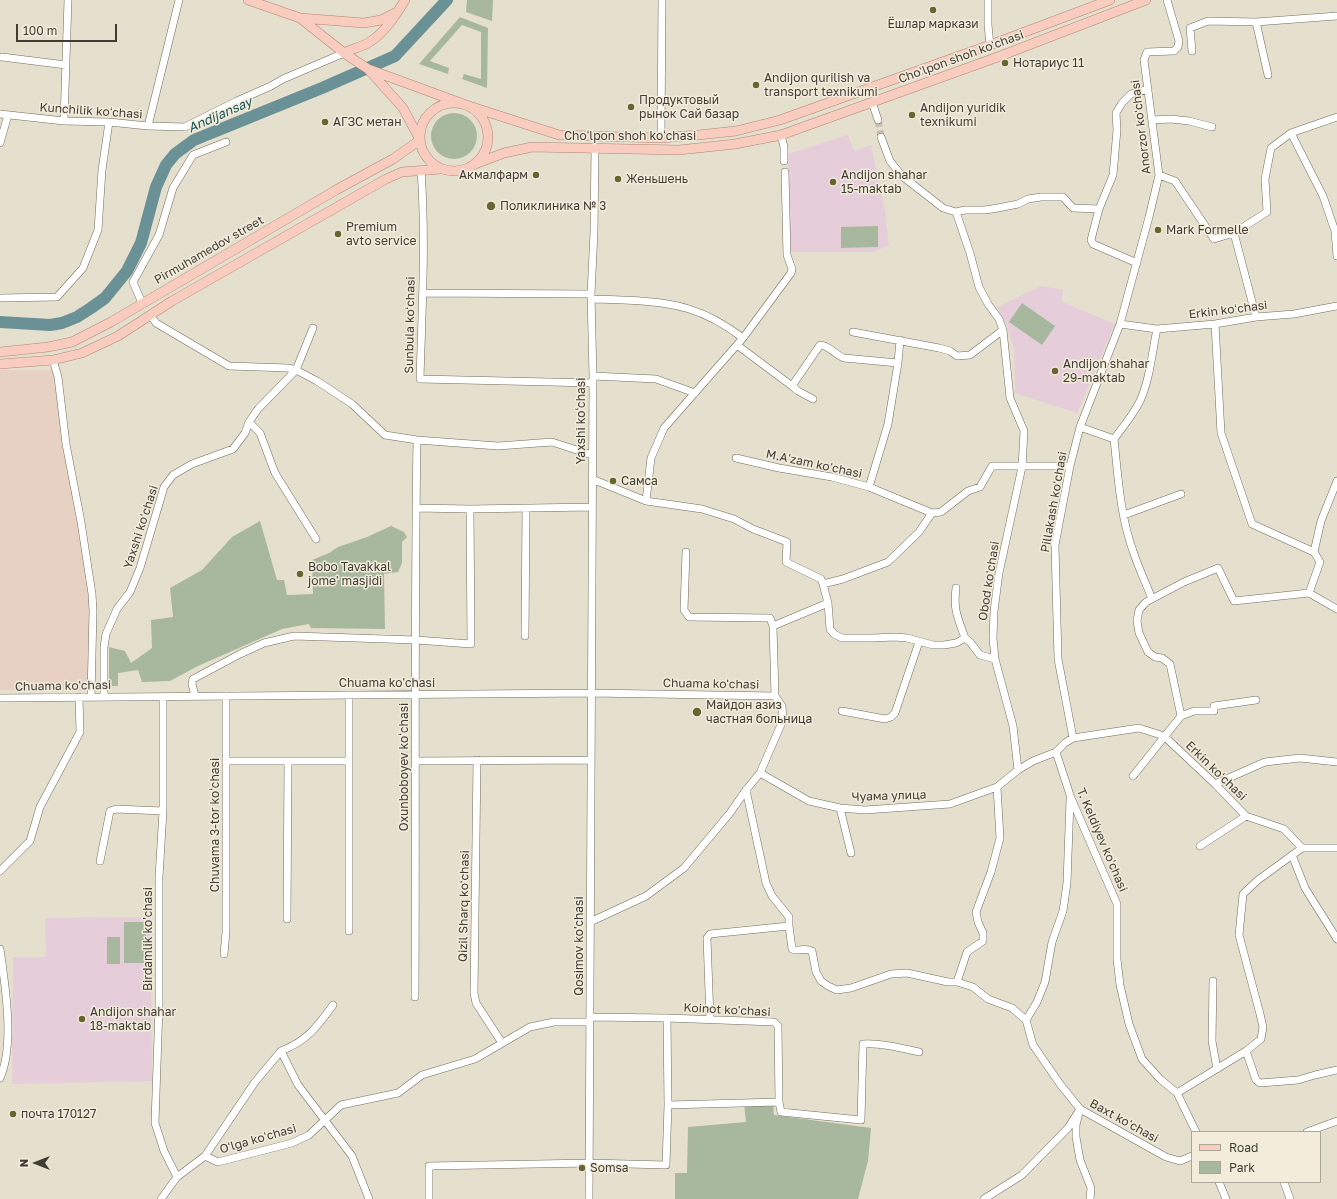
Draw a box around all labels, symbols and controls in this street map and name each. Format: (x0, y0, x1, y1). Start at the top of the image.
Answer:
marker: Ёшлар маркази (928, 5, 938, 15)
scale bar (18, 16, 119, 42)
place label: Ёшлар маркази (887, 17, 979, 31)
text: 100 m (23, 23, 57, 38)
street label: Choʻlpon shoh koʻchasi (896, 28, 1026, 86)
place label: Нотариус 11 (1013, 56, 1084, 70)
marker: Нотариус 11 (1000, 58, 1010, 68)
place label: Andijon qurilish va transport texnikumi (764, 71, 878, 99)
street label: Anorzor koʻchasi (1128, 79, 1154, 175)
marker: Andijon qurilish va transport texnikumi (751, 80, 761, 90)
place label: Продуктовый рынок Сай базар (639, 93, 739, 121)
water label: Andijansay (186, 94, 254, 136)
street label: Kunchilik koʻchasi (39, 100, 143, 122)
place label: Andijon yuridik texnikumi (920, 101, 1006, 129)
marker: Продуктовый рынок Сай базар (626, 102, 636, 112)
marker: Andijon yuridik texnikumi (907, 110, 917, 120)
place label: АГЗС метан (333, 115, 401, 129)
marker: АГЗС метан (320, 117, 330, 127)
street label: Choʻlpon shoh koʻchasi (564, 129, 696, 143)
place label: Акмалфарм (459, 168, 528, 182)
place label: Andijon shahar 15-maktab (841, 168, 927, 196)
marker: Акмалфарм (531, 170, 541, 180)
place label: Женьшень (626, 172, 688, 186)
marker: Женьшень (613, 174, 623, 184)
marker: Andijon shahar 15-maktab (828, 177, 838, 187)
place label: Поликлиника № 3 (500, 199, 606, 213)
marker: Поликлиника № 3 (485, 200, 497, 212)
street label: Pirmuhamedov street (152, 213, 266, 287)
place label: Premium avto service (346, 220, 416, 248)
place label: Mark Formelle (1166, 223, 1249, 237)
marker: Mark Formelle (1153, 225, 1163, 235)
marker: Premium avto service (333, 229, 343, 239)
street label: Sunbula koʻchasi (402, 276, 418, 374)
street label: Erkin koʻchasi (1188, 298, 1268, 322)
place label: Andijon shahar 29-maktab (1063, 357, 1149, 385)
marker: Andijon shahar 29-maktab (1050, 366, 1060, 376)
street label: Yaxshi koʻchasi (574, 378, 588, 464)
street label: M.Aʻzam koʻchasi (765, 447, 863, 481)
street label: Pillakash koʻchasi (1038, 450, 1070, 554)
place label: Самса (621, 474, 658, 488)
marker: Самса (608, 476, 618, 486)
street label: Yaxshi koʻchasi (121, 484, 161, 570)
street label: Obod koʻchasi (976, 540, 1002, 622)
place label: Bobo Tavakkal jome' masjidi (308, 560, 391, 588)
marker: Bobo Tavakkal jome' masjidi (295, 569, 305, 579)
street label: Chuama ko'chasi (339, 676, 435, 690)
street label: Chuama ko'chasi (663, 676, 759, 692)
street label: Chuama ko'chasi (15, 678, 111, 694)
place label: Майдон азиз частная больница (706, 698, 812, 726)
street label: Oxunboboyev koʻchasi (397, 703, 411, 831)
marker: Майдон азиз частная больница (691, 706, 703, 718)
street label: Erkin koʻchasi (1183, 738, 1249, 804)
street label: Chuvama 3-tor koʻchasi (208, 758, 222, 892)
street label: T. Keldiyev ko'chasi (1074, 786, 1130, 894)
street label: Чуама улица (851, 787, 927, 805)
street label: Qizil Sharq koʻchasi (456, 850, 472, 962)
street label: Birdamlik ko'chasi (141, 887, 155, 991)
street label: Qosimov ko'chasi (572, 896, 586, 996)
street label: Koinot ko'chasi (683, 1001, 771, 1019)
place label: Andijon shahar 18-maktab (90, 1005, 176, 1033)
marker: Andijon shahar 18-maktab (77, 1014, 87, 1024)
street label: Baxt koʻchasi (1087, 1096, 1161, 1146)
place label: почта 170127 (21, 1107, 96, 1121)
marker: почта 170127 (8, 1109, 18, 1119)
street label: Oʻlga koʻchasi (218, 1121, 298, 1157)
legend (1191, 1131, 1321, 1183)
text: Road (1229, 1140, 1258, 1155)
north arrow (16, 1143, 56, 1183)
text: N (17, 1159, 30, 1167)
text: Park (1229, 1160, 1255, 1175)
place label: Somsa (590, 1161, 629, 1175)
marker: Somsa (577, 1163, 587, 1173)

